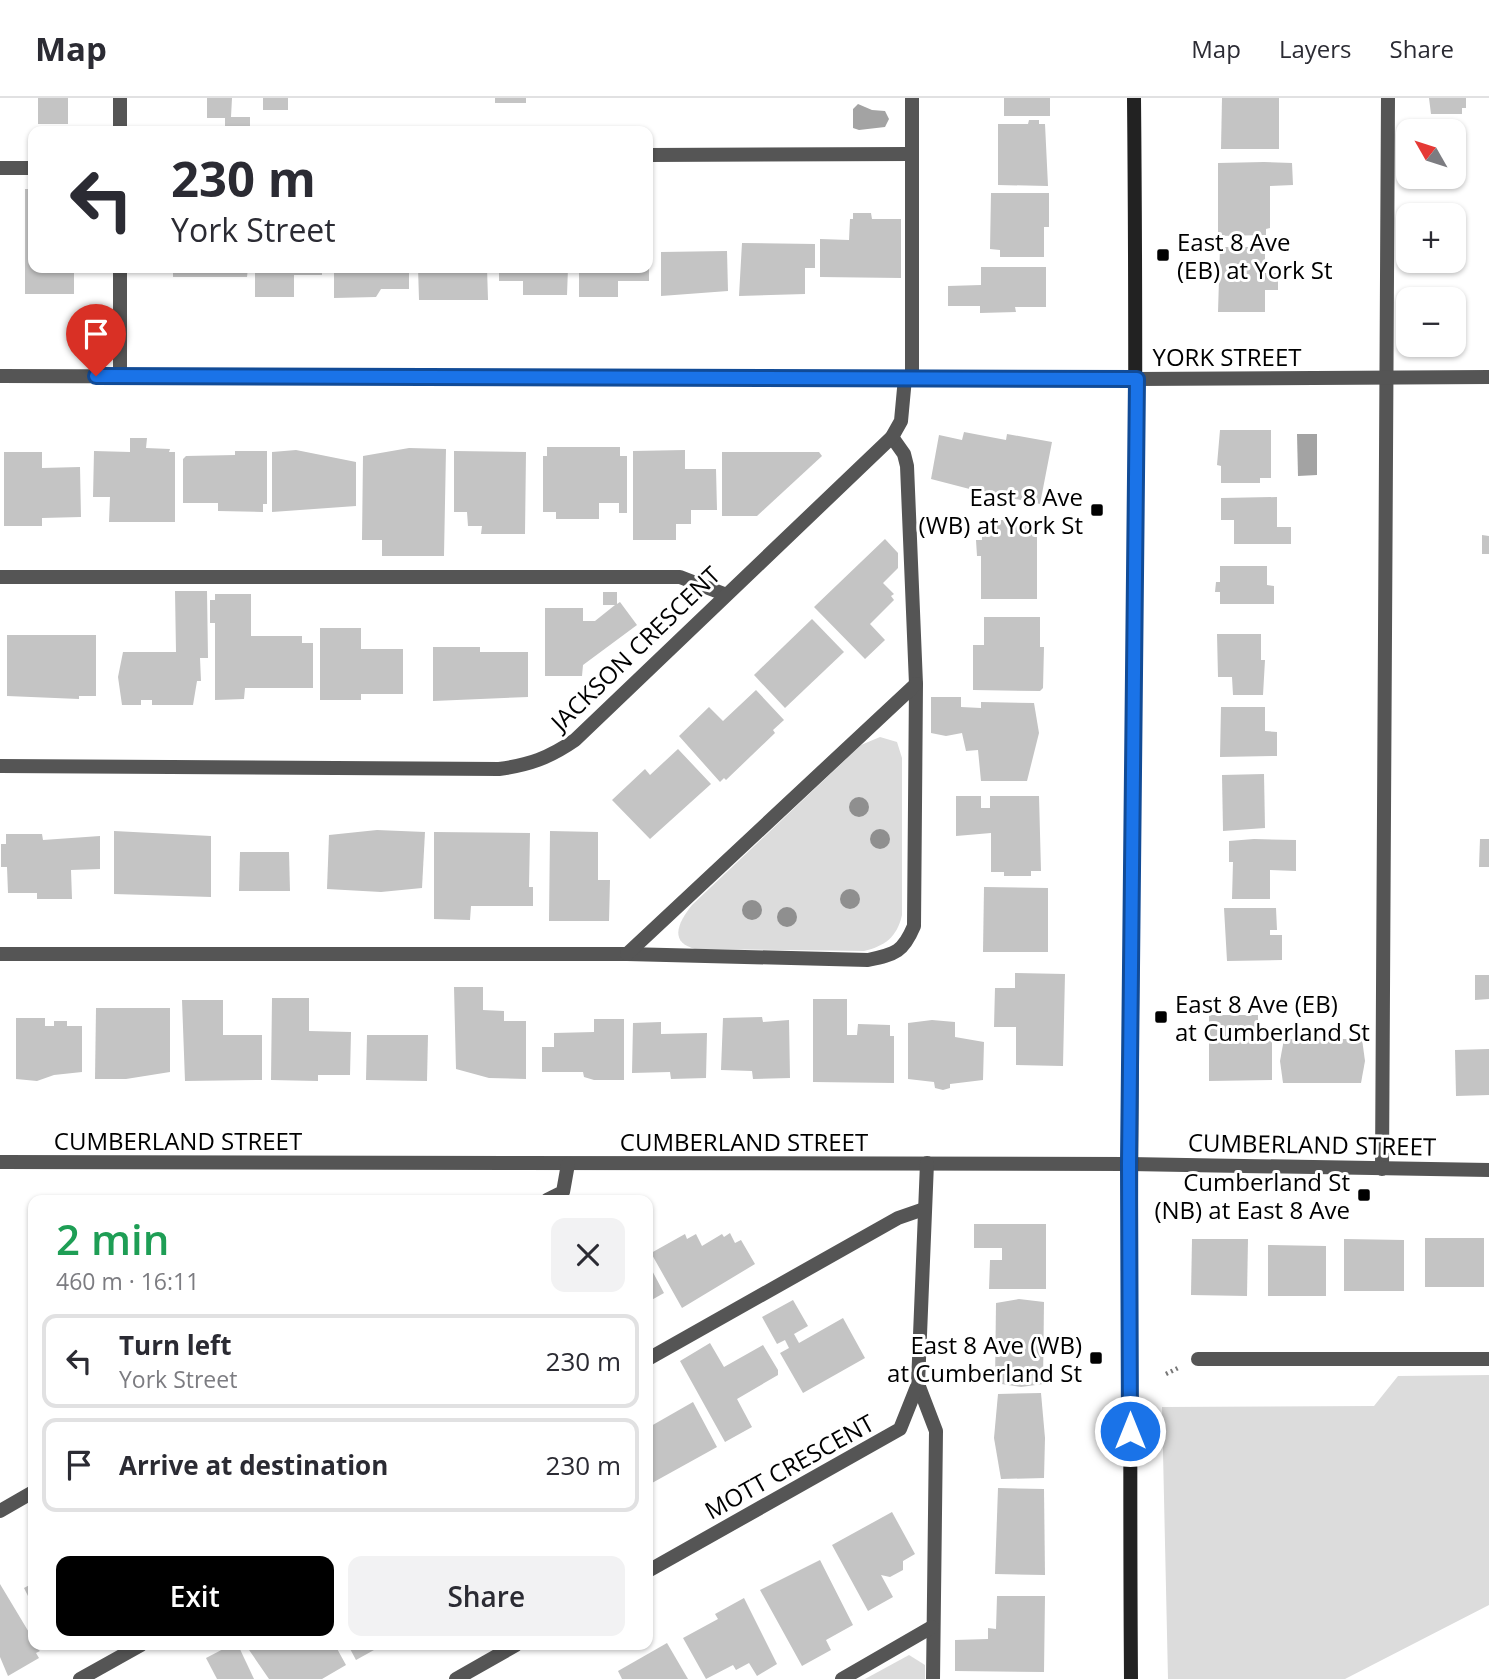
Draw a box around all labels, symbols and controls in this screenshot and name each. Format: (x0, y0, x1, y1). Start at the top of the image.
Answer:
text: Map (35, 26, 107, 71)
text: Map (1191, 32, 1241, 65)
text: Layers (1279, 32, 1352, 65)
text: Share (1390, 32, 1454, 65)
north arrow (1396, 119, 1466, 189)
map controls (1396, 119, 1466, 357)
text: 230 m (171, 145, 316, 211)
icon: left (56, 154, 147, 245)
button: + (1396, 203, 1466, 273)
text: York Street (171, 208, 336, 251)
place label: East 8 Ave (EB) at York St (1177, 225, 1333, 286)
marker: East 8 Ave (EB) at York St (1155, 247, 1171, 263)
button: − (1396, 287, 1466, 357)
pin (66, 304, 126, 376)
icon: arrive (77, 315, 115, 353)
street label: YORK STREET (1153, 340, 1301, 373)
place label: East 8 Ave (WB) at York St (919, 480, 1083, 541)
marker: East 8 Ave (WB) at York St (1089, 502, 1105, 518)
street label: JACKSON CRESCENT (542, 558, 727, 739)
place label: East 8 Ave (EB) at Cumberland St (1175, 987, 1370, 1048)
marker: East 8 Ave (EB) at Cumberland St (1153, 1009, 1169, 1025)
street label: CUMBERLAND STREET (54, 1124, 302, 1157)
street label: CUMBERLAND STREET (620, 1125, 868, 1158)
street label: CUMBERLAND STREET (1188, 1125, 1436, 1163)
place label: Cumberland St (NB) at East 8 Ave (1154, 1165, 1350, 1226)
marker: Cumberland St (NB) at East 8 Ave (1356, 1187, 1372, 1203)
text: 2 min (56, 1210, 169, 1267)
button: close (551, 1218, 625, 1292)
text: 460 m · 16:11 (56, 1265, 199, 1297)
text: Turn left (119, 1327, 231, 1363)
place label: East 8 Ave (WB) at Cumberland St (887, 1328, 1082, 1389)
icon: left (60, 1342, 98, 1380)
text: 230 m (546, 1343, 621, 1379)
marker: East 8 Ave (WB) at Cumberland St (1088, 1350, 1104, 1366)
text: York Street (119, 1363, 237, 1395)
position arrow (1093, 1394, 1167, 1468)
street label: MOTT CRESCENT (698, 1406, 880, 1526)
icon: arrive (60, 1446, 98, 1484)
text: Arrive at destination (119, 1447, 388, 1483)
text: 230 m (546, 1447, 621, 1483)
button: Exit (56, 1556, 334, 1636)
button: Share (348, 1556, 625, 1636)

